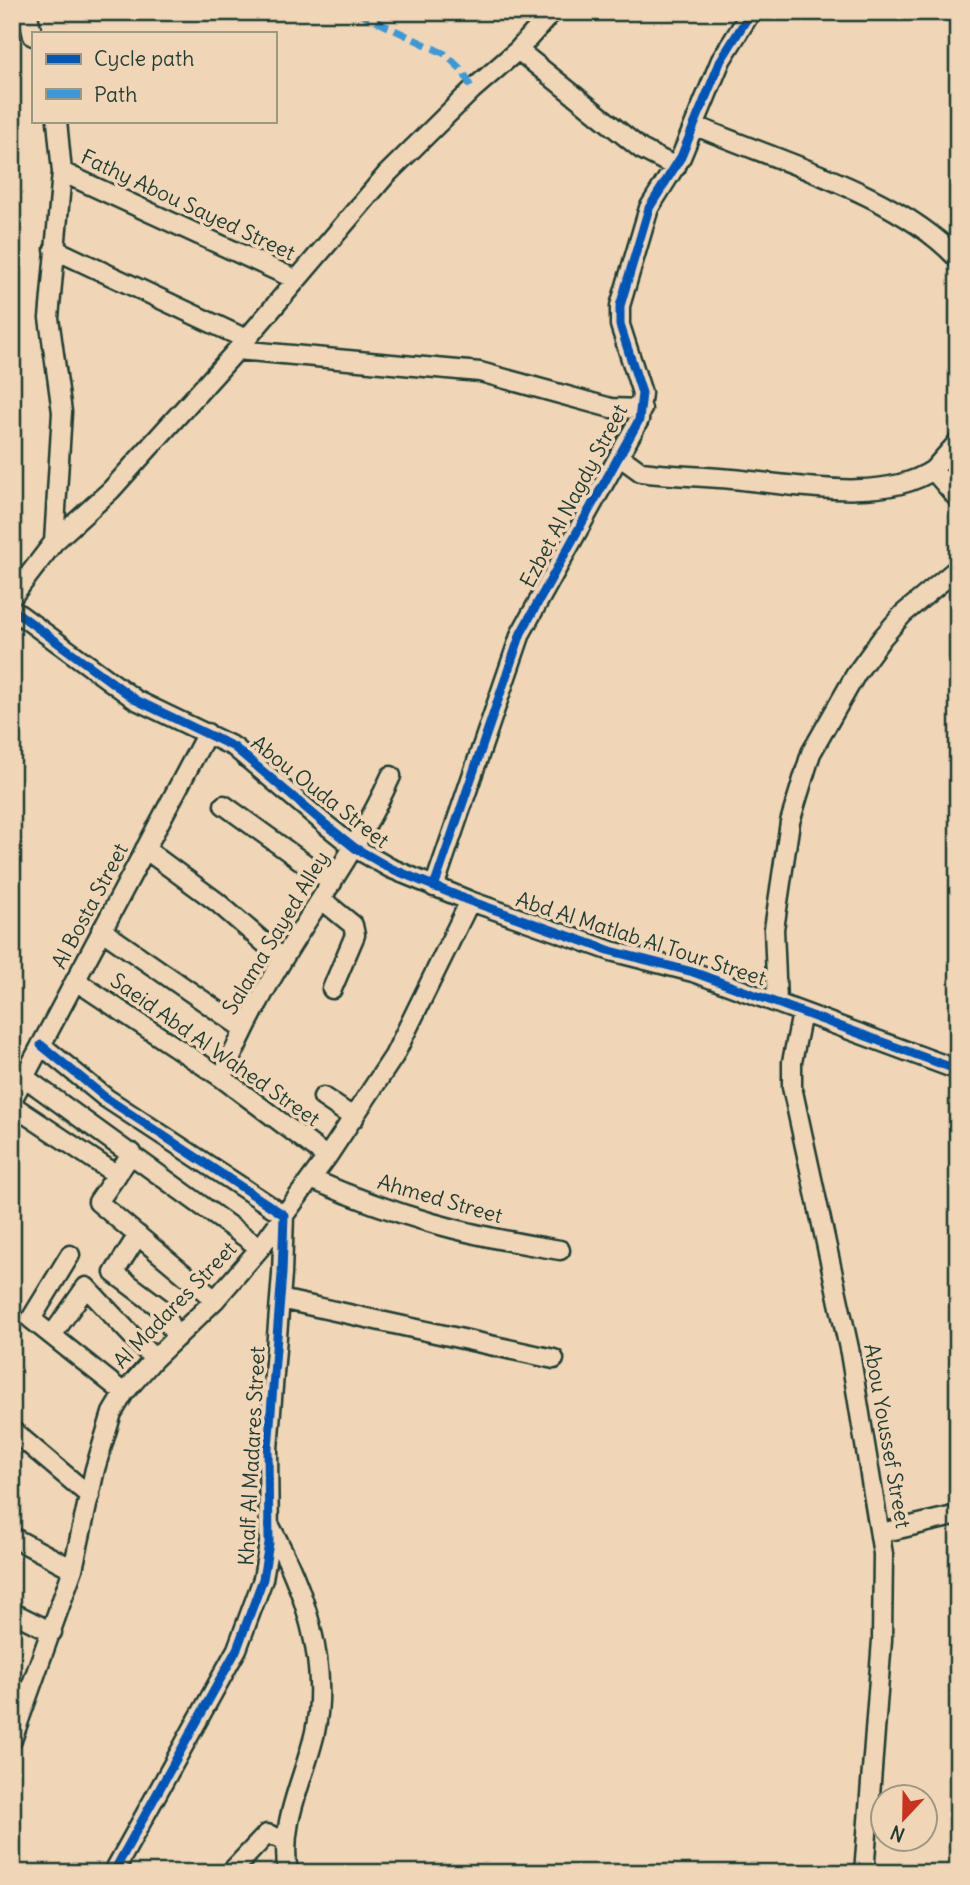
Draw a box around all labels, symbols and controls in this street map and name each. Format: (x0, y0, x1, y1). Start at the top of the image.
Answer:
legend (32, 32, 276, 122)
text: Cycle path (94, 45, 194, 72)
text: Path (94, 81, 137, 108)
street label: Fathy Abou Sayed Street (77, 143, 300, 266)
street label: Ezbet Al Nagdy Street (514, 399, 633, 592)
street label: Abou Ouda Street (246, 729, 395, 854)
street label: Al Bosta Street (45, 838, 134, 973)
street label: Salama Sayed Alley (216, 846, 335, 1019)
street label: Abd Al Matlab Al Tour Street (513, 885, 770, 992)
street label: Saeid Abd Al Wahed Street (105, 967, 325, 1132)
street label: Ahmed Street (375, 1168, 506, 1229)
street label: Al Madares Street (107, 1236, 242, 1374)
street label: Abou Youssef Street (858, 1342, 917, 1530)
street label: Khalf Al Madares Street (232, 1346, 271, 1566)
north arrow (869, 1784, 939, 1854)
text: N (887, 1820, 908, 1847)

